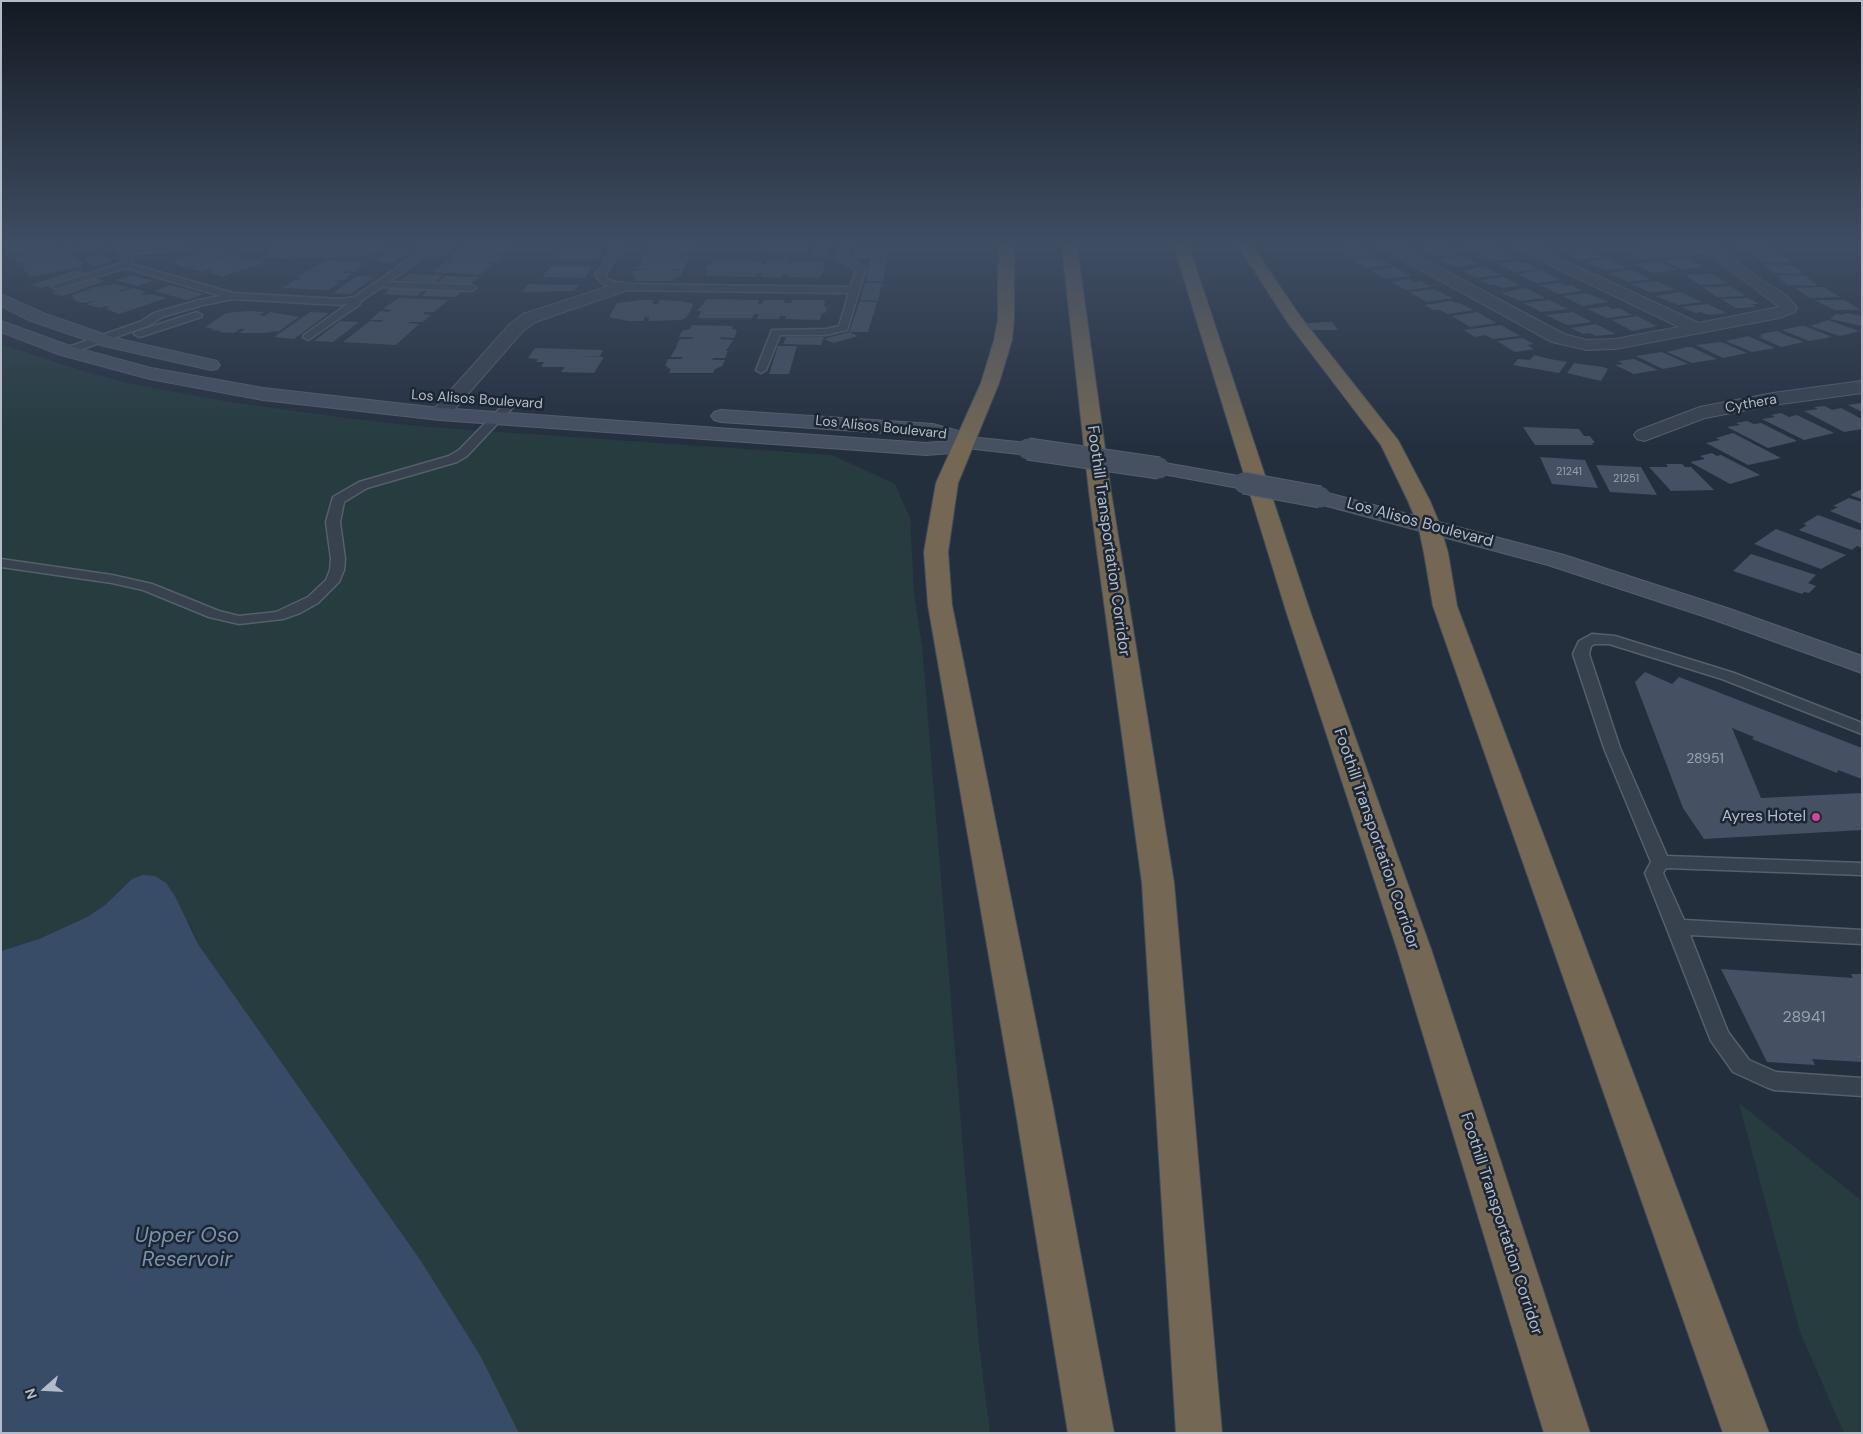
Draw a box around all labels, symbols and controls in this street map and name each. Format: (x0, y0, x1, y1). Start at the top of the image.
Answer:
street label: Los Alisos Boulevard (411, 387, 543, 413)
street label: Cythera (1724, 391, 1778, 417)
street label: Los Alisos Boulevard (815, 413, 947, 443)
street label: Foothill Transportation Corridor (1082, 424, 1134, 658)
house number: 21241 (1556, 465, 1582, 479)
house number: 21251 (1613, 472, 1639, 486)
street label: Los Alisos Boulevard (1345, 494, 1495, 552)
street label: Foothill Transportation Corridor (1329, 726, 1423, 952)
house number: 28951 (1686, 751, 1724, 767)
place label: Ayres Hotel (1722, 807, 1806, 827)
marker: Ayres Hotel (1810, 811, 1822, 823)
house number: 28941 (1783, 1008, 1825, 1028)
street label: Foothill Transportation Corridor (1456, 1110, 1546, 1338)
water label: Upper Oso Reservoir (135, 1223, 239, 1273)
north arrow (20, 1364, 70, 1414)
text: N (21, 1386, 41, 1402)

